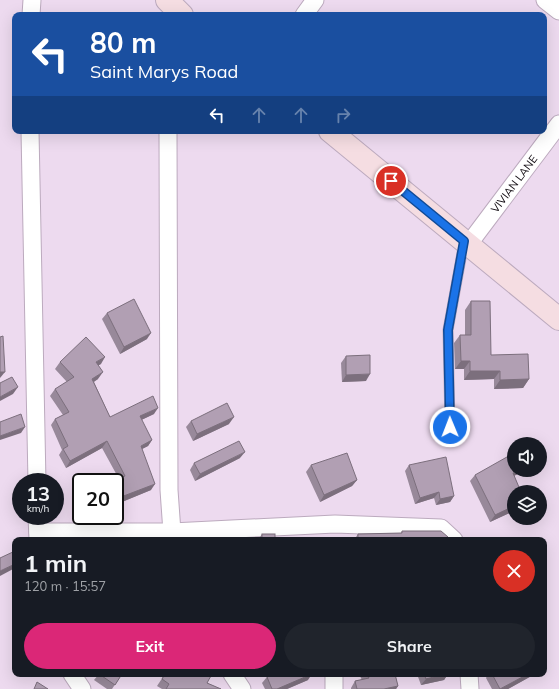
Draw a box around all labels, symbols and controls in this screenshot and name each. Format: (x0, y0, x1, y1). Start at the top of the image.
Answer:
text: 80 m (90, 25, 156, 60)
icon: left (24, 28, 76, 80)
text: Saint Marys Road (90, 60, 238, 83)
icon: left (206, 104, 228, 126)
icon: ahead (248, 104, 270, 126)
icon: ahead (290, 104, 312, 126)
icon: right (332, 104, 354, 126)
street label: VIVIAN LANE (488, 152, 540, 216)
pin (374, 164, 408, 198)
icon: arrive (380, 170, 402, 192)
position arrow (429, 406, 471, 448)
map controls (507, 437, 547, 525)
button: sound (507, 437, 547, 477)
speed limit sign: 20 (72, 473, 124, 525)
text: 13 (26, 481, 50, 506)
button: layers (507, 485, 547, 525)
text: km/h (27, 502, 49, 515)
text: 1 min (24, 548, 87, 578)
button: close (493, 550, 535, 592)
text: 120 m · 15:57 (24, 578, 106, 594)
button: Exit (24, 623, 276, 669)
button: Share (284, 623, 535, 669)

